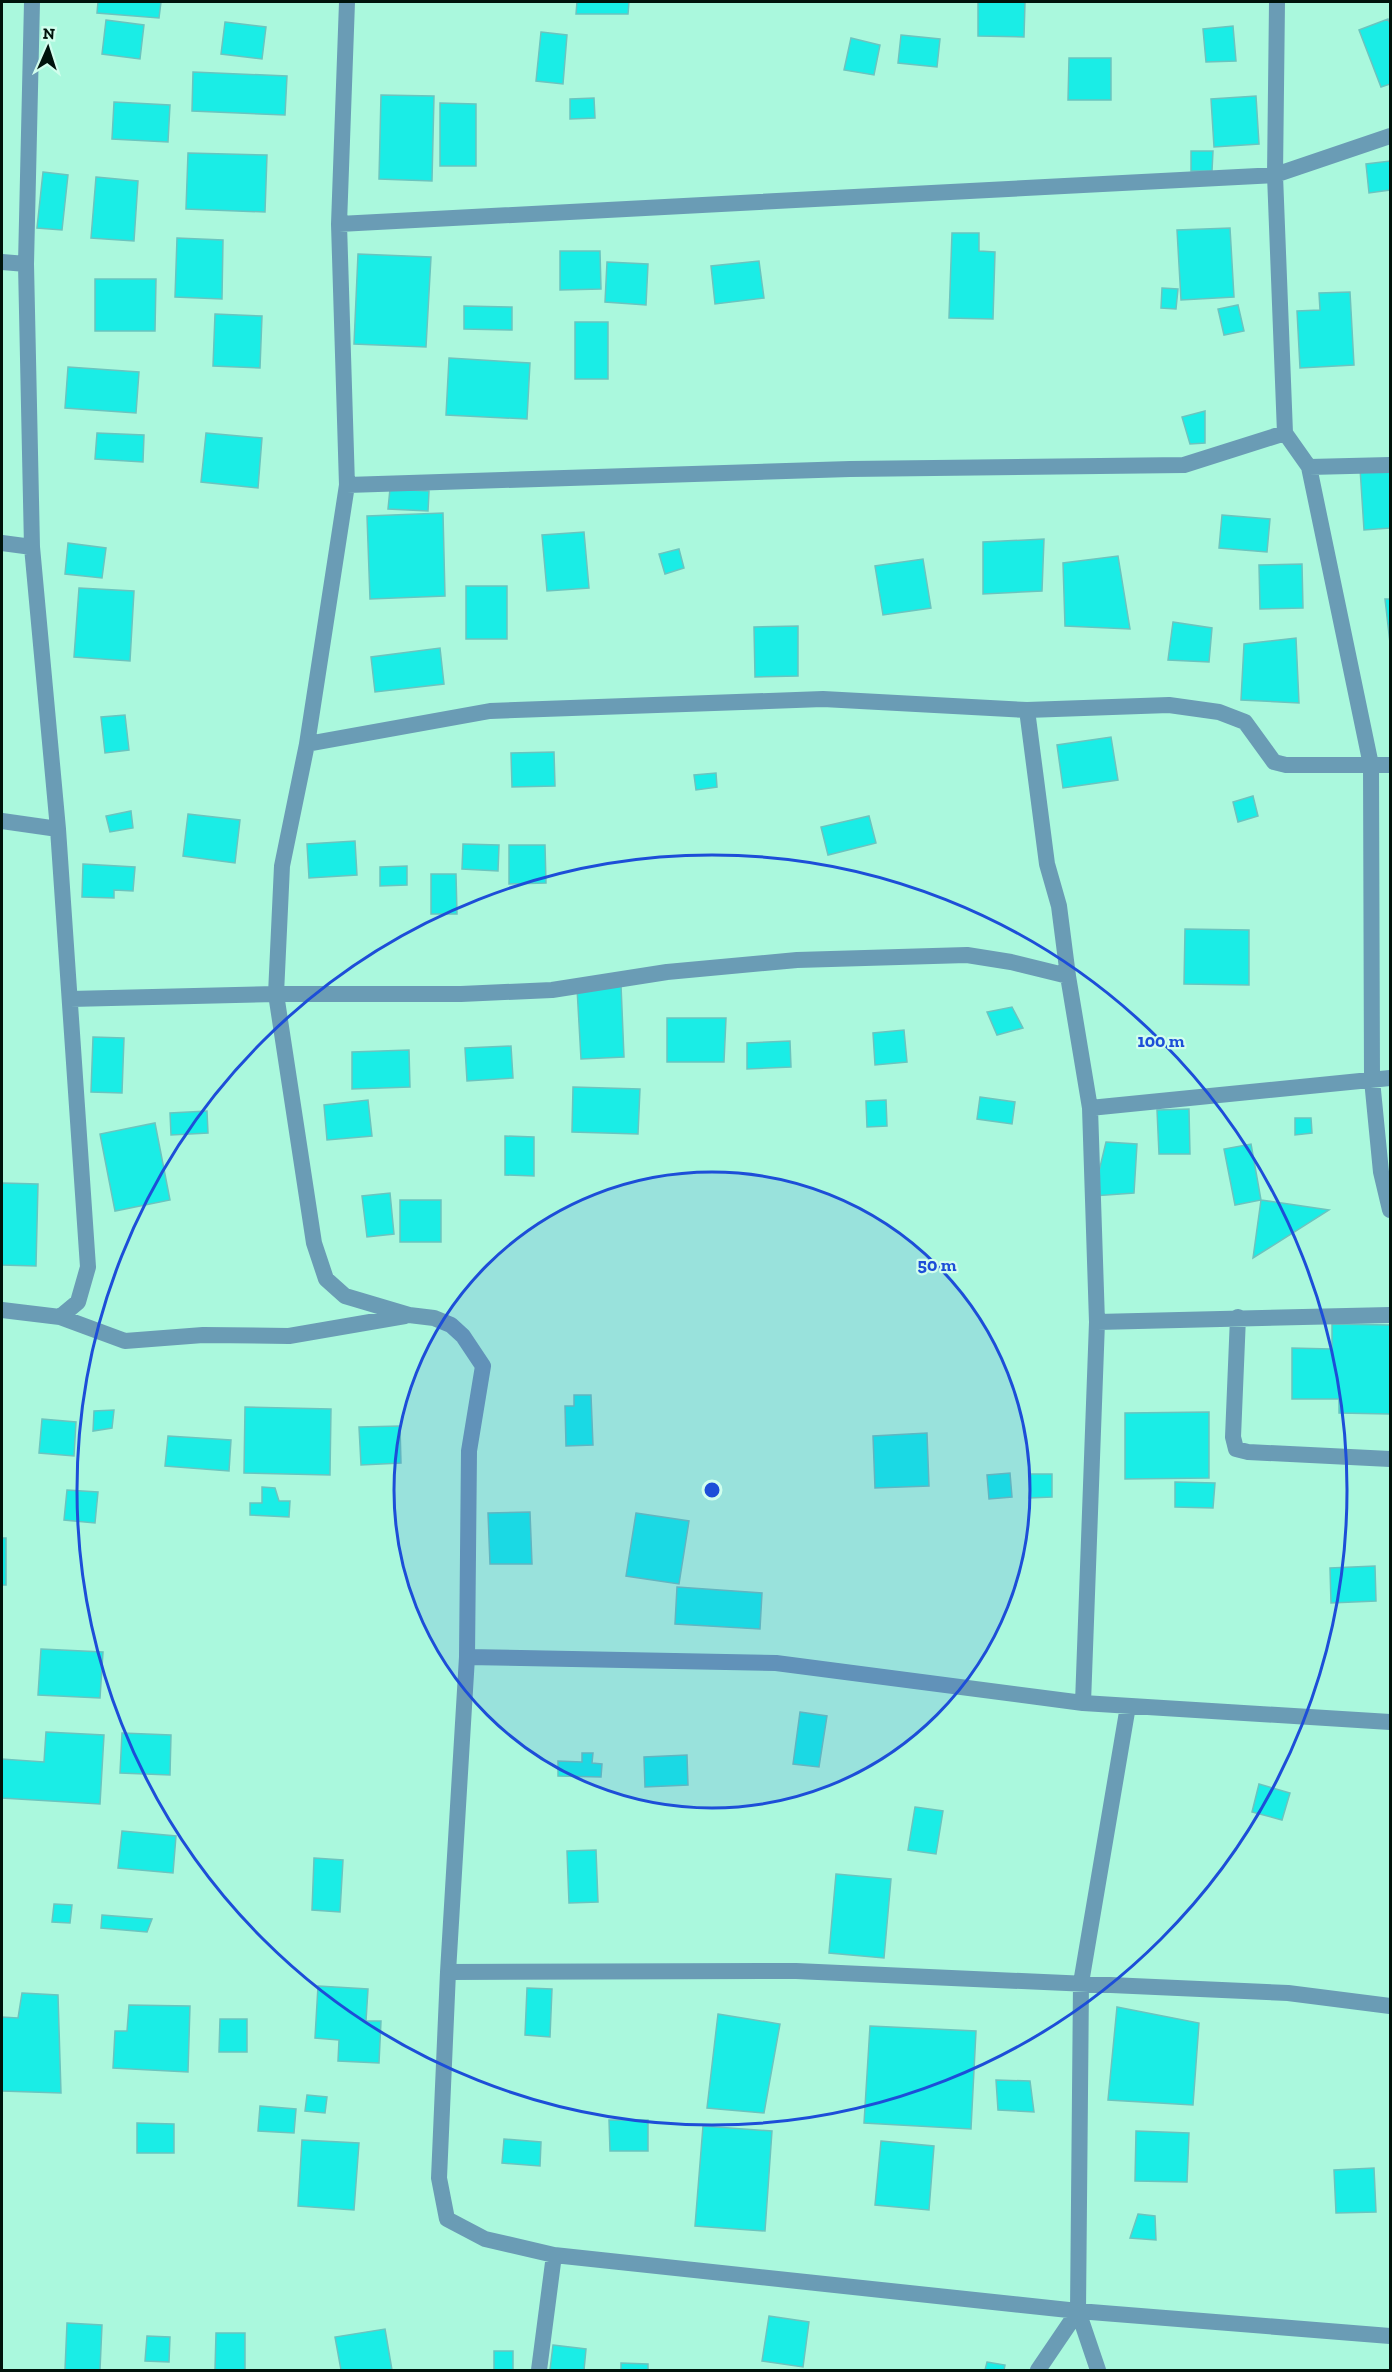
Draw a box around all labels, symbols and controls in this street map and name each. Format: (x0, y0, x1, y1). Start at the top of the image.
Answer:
north arrow (18, 18, 78, 78)
text: N (42, 24, 55, 43)
text: 100 m (1137, 1030, 1185, 1052)
text: 50 m (918, 1254, 957, 1276)
centre of rings (702, 1480, 722, 1500)

